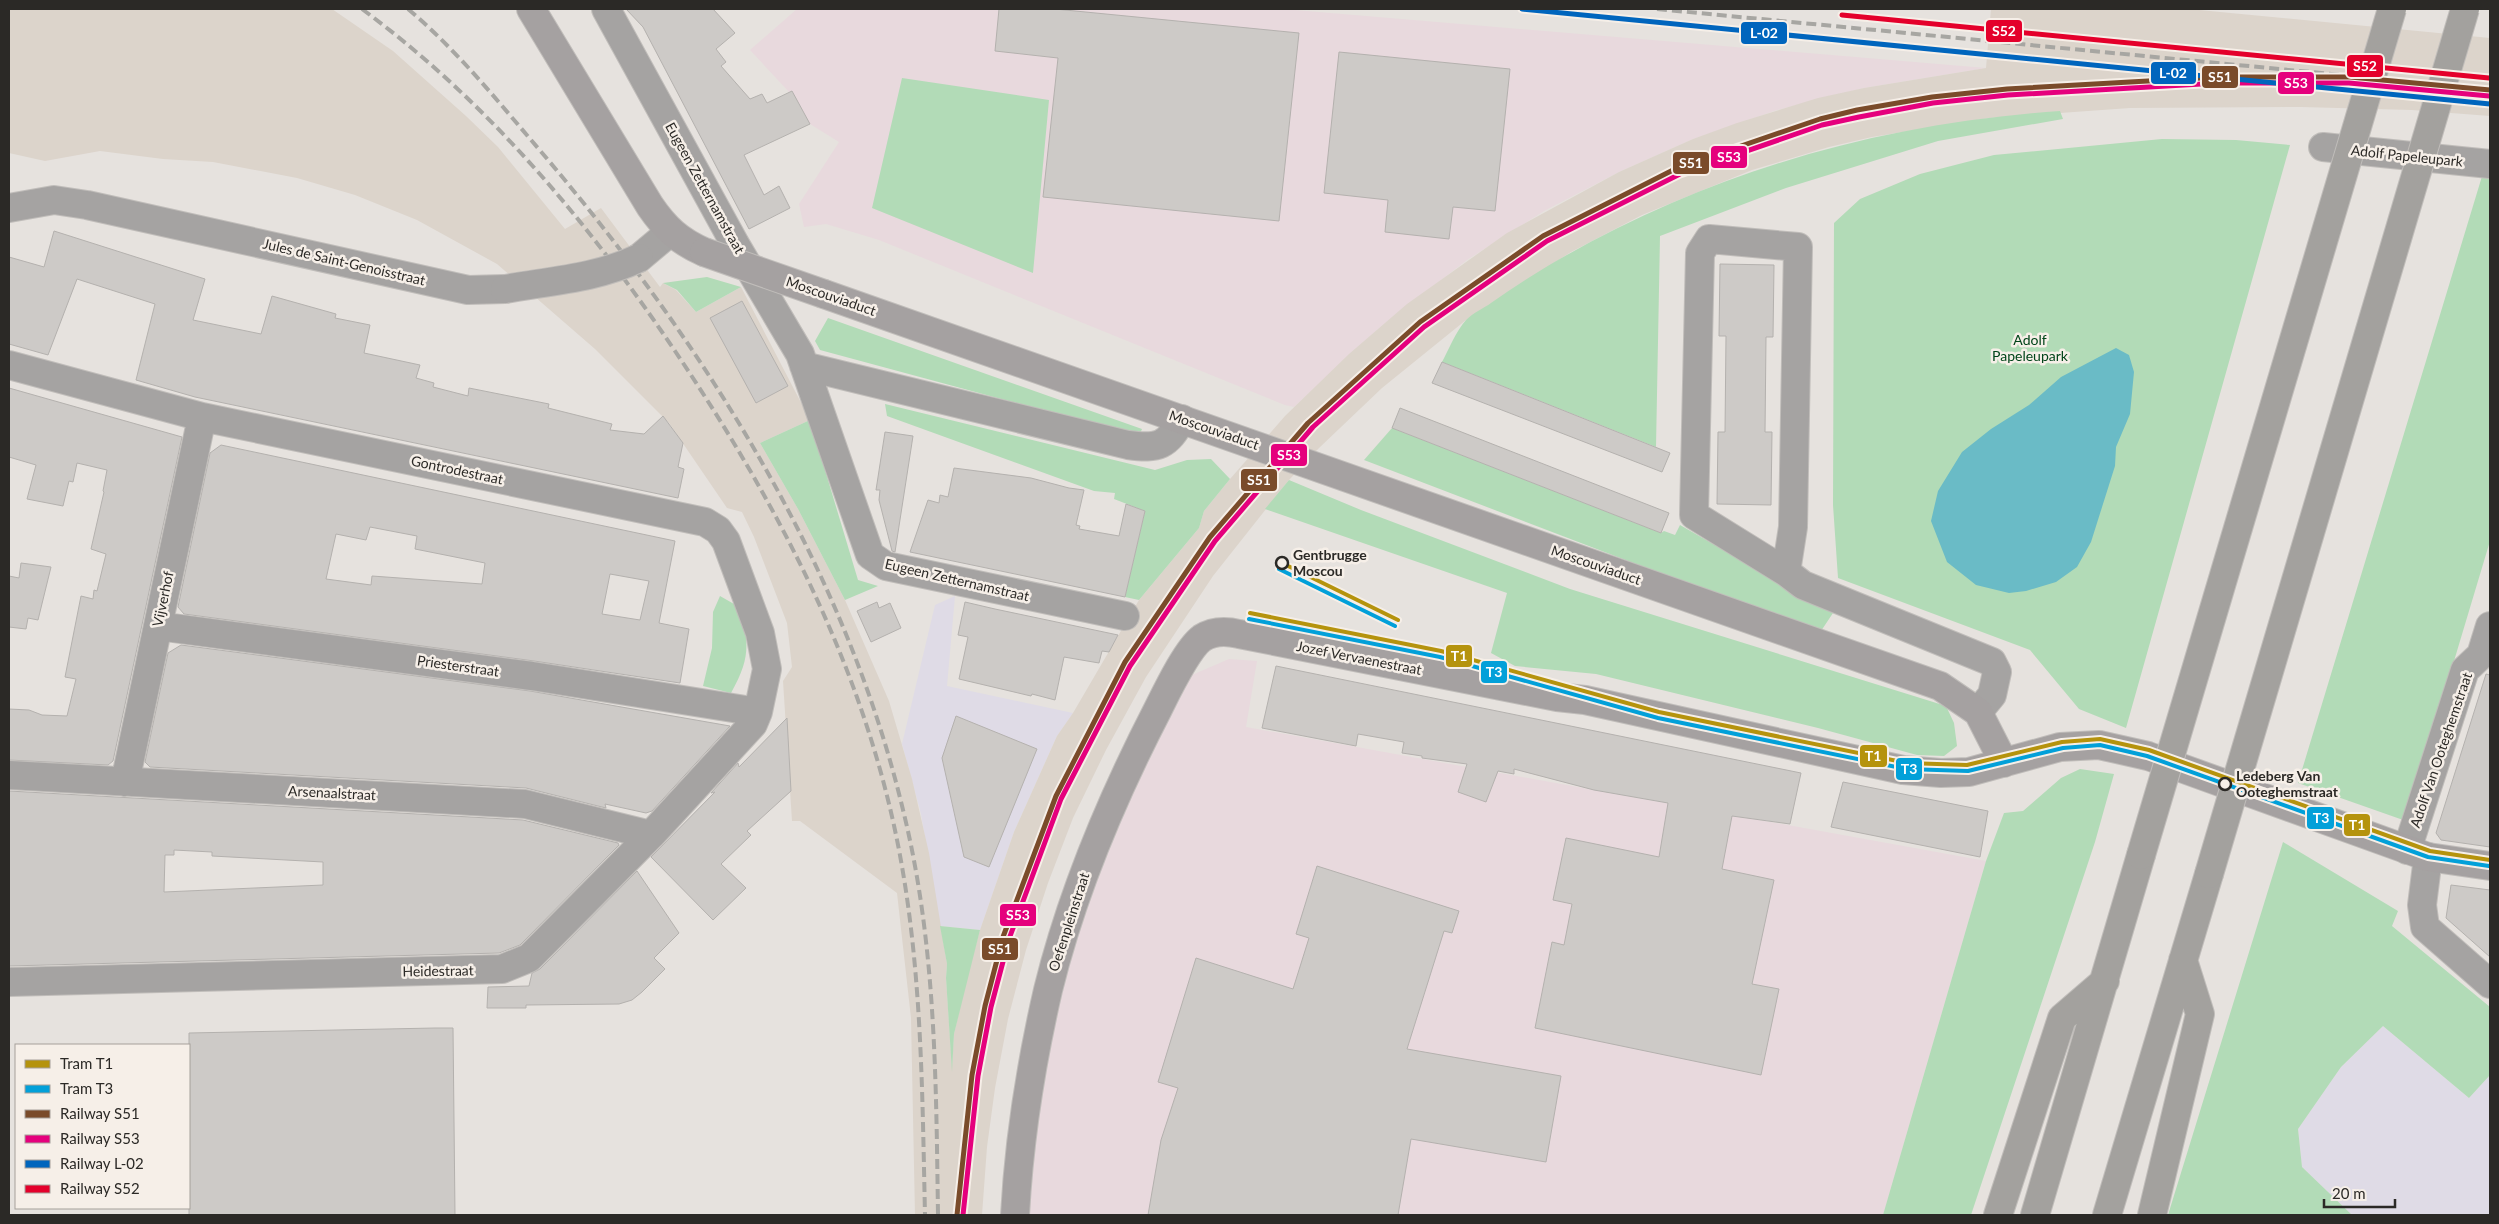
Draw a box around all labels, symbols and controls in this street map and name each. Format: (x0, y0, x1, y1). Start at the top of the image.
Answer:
line badge: S52 (1985, 19, 2023, 43)
line badge: L-02 (1740, 21, 1788, 45)
text: S52 (1992, 22, 2016, 39)
text: L-02 (1750, 24, 1778, 41)
line badge: S52 (2346, 54, 2384, 78)
text: S52 (2353, 57, 2377, 74)
line badge: L-02 (2150, 61, 2197, 85)
text: L-02 (2159, 64, 2187, 81)
line badge: S51 (2201, 65, 2239, 89)
text: S51 (2208, 68, 2232, 85)
line badge: S53 (2277, 71, 2315, 95)
text: S53 (2284, 74, 2308, 91)
street label: Eugeen Zetternamstraat (662, 119, 749, 256)
street label: Adolf Papeleupark (2350, 141, 2465, 170)
line badge: S53 (1710, 145, 1748, 169)
text: S53 (1717, 148, 1741, 165)
line badge: S51 (1672, 151, 1710, 175)
text: S51 (1679, 154, 1703, 171)
street label: Jules de Saint-Genoisstraat (261, 235, 427, 288)
street label: Moscouviaduct (784, 272, 878, 319)
park label: Adolf Papeleupark (1992, 331, 2069, 364)
street label: Moscouviaduct (1167, 406, 1261, 453)
line badge: S53 (1270, 443, 1308, 467)
text: S53 (1277, 446, 1301, 463)
street label: Gontrodestraat (410, 451, 505, 488)
line badge: S51 (1240, 468, 1278, 492)
text: S51 (1247, 471, 1271, 488)
street label: Moscouviaduct (1549, 541, 1643, 588)
place label: Gentbrugge Moscou (1293, 546, 1367, 579)
street label: Eugeen Zetternamstraat (883, 555, 1031, 604)
marker: Gentbrugge Moscou (1275, 556, 1289, 570)
street label: Vijverhof (148, 570, 177, 628)
street label: Jozef Vervaenestraat (1295, 637, 1423, 678)
line badge: T1 (1445, 644, 1473, 668)
text: T1 (1451, 647, 1467, 664)
street label: Priesterstraat (416, 651, 500, 680)
line badge: T3 (1480, 660, 1508, 684)
text: T3 (1486, 663, 1502, 680)
street label: Adolf Van Ooteghemstraat (2406, 670, 2475, 830)
line badge: T1 (1859, 744, 1888, 768)
text: T1 (1865, 747, 1881, 764)
line badge: T3 (1895, 757, 1923, 781)
text: T3 (1901, 760, 1917, 777)
place label: Ledeberg Van Ooteghemstraat (2236, 767, 2339, 800)
marker: Ledeberg Van Ooteghemstraat (2218, 777, 2232, 791)
street label: Arsenaalstraat (288, 782, 376, 803)
line badge: T3 (2306, 806, 2335, 830)
text: T3 (2313, 809, 2329, 826)
line badge: T1 (2343, 813, 2371, 837)
text: T1 (2349, 816, 2365, 833)
street label: Oefenpleinstraat (1045, 870, 1093, 973)
line badge: S53 (999, 903, 1037, 927)
text: S53 (1006, 906, 1030, 923)
line badge: S51 (981, 937, 1019, 961)
text: S51 (988, 940, 1012, 957)
street label: Heidestraat (402, 961, 474, 980)
legend (15, 1044, 190, 1209)
text: Tram T1 (60, 1054, 113, 1072)
text: Tram T3 (60, 1079, 113, 1097)
text: Railway S51 (60, 1104, 140, 1122)
text: Railway S53 (60, 1129, 140, 1147)
text: Railway L-02 (60, 1154, 144, 1172)
scale bar (2324, 1176, 2395, 1208)
text: Railway S52 (60, 1179, 140, 1197)
text: 20 m (2332, 1184, 2366, 1202)

